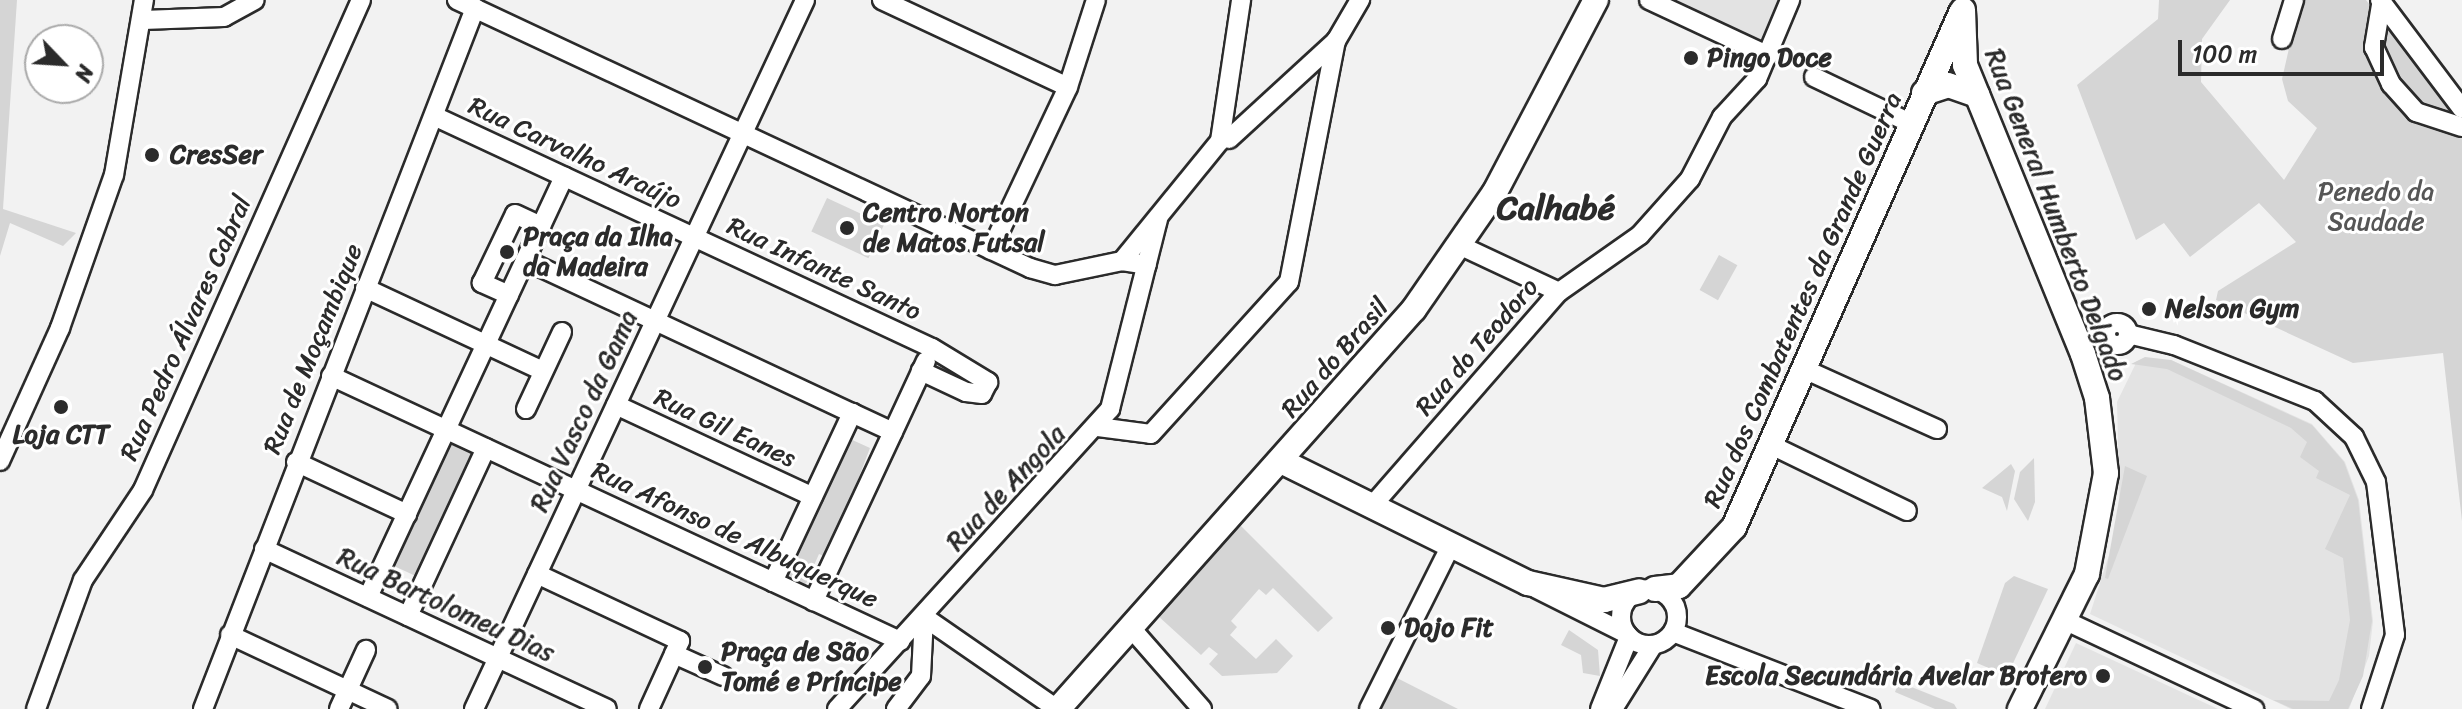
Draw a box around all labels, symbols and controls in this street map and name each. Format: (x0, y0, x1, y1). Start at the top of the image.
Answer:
north arrow (24, 24, 104, 104)
scale bar (2182, 24, 2388, 74)
text: 100 m (2192, 33, 2257, 75)
place label: Pingo Doce (1707, 42, 1832, 74)
street label: Rua General Humberto Delgado (1978, 44, 2134, 386)
marker: Pingo Doce (1682, 49, 1700, 67)
text: N (63, 58, 105, 89)
street label: Rua dos Combatentes da Grande Guerra (1697, 88, 1909, 512)
street label: Rua Carvalho Araújo (463, 90, 687, 216)
place label: CresSer (170, 139, 263, 171)
marker: CresSer (141, 144, 163, 166)
park label: Penedo da Saudade (2318, 176, 2434, 238)
street label: Rua Pedro Álvares Cabral (113, 189, 259, 467)
district label: Calhabé (1497, 189, 1615, 229)
place label: Centro Norton de Matos Futsal (863, 197, 1046, 258)
street label: Rua Infante Santo (721, 210, 927, 328)
marker: Centro Norton de Matos Futsal (838, 219, 856, 237)
place label: Praça da Ilha da Madeira (523, 221, 673, 282)
street label: Rua de Moçambique (256, 239, 370, 459)
marker: Praça da Ilha da Madeira (498, 243, 516, 261)
street label: Rua do Teodoro (1409, 272, 1545, 422)
street label: Rua do Brasil (1274, 291, 1396, 425)
place label: Nelson Gym (2165, 293, 2299, 325)
marker: Nelson Gym (2140, 300, 2158, 318)
street label: Rua Vasco da Gama (524, 306, 644, 516)
street label: Rua Gil Eanes (649, 381, 801, 475)
marker: Loja CTT (52, 398, 70, 416)
street label: Rua de Angola (940, 418, 1072, 558)
place label: Loja CTT (13, 419, 109, 451)
street label: Rua Afonso de Albuquerque (587, 455, 883, 615)
street label: Rua Bartolomeu Dias (332, 541, 560, 669)
place label: Dojo Fit (1404, 612, 1494, 644)
marker: Dojo Fit (1379, 619, 1397, 637)
place label: Praça de São Tomé e Príncipe (721, 636, 901, 698)
marker: Praça de São Tomé e Príncipe (696, 658, 714, 676)
place label: Escola Secundária Avelar Brotero (1703, 660, 2087, 692)
marker: Escola Secundária Avelar Brotero (2094, 667, 2112, 685)

